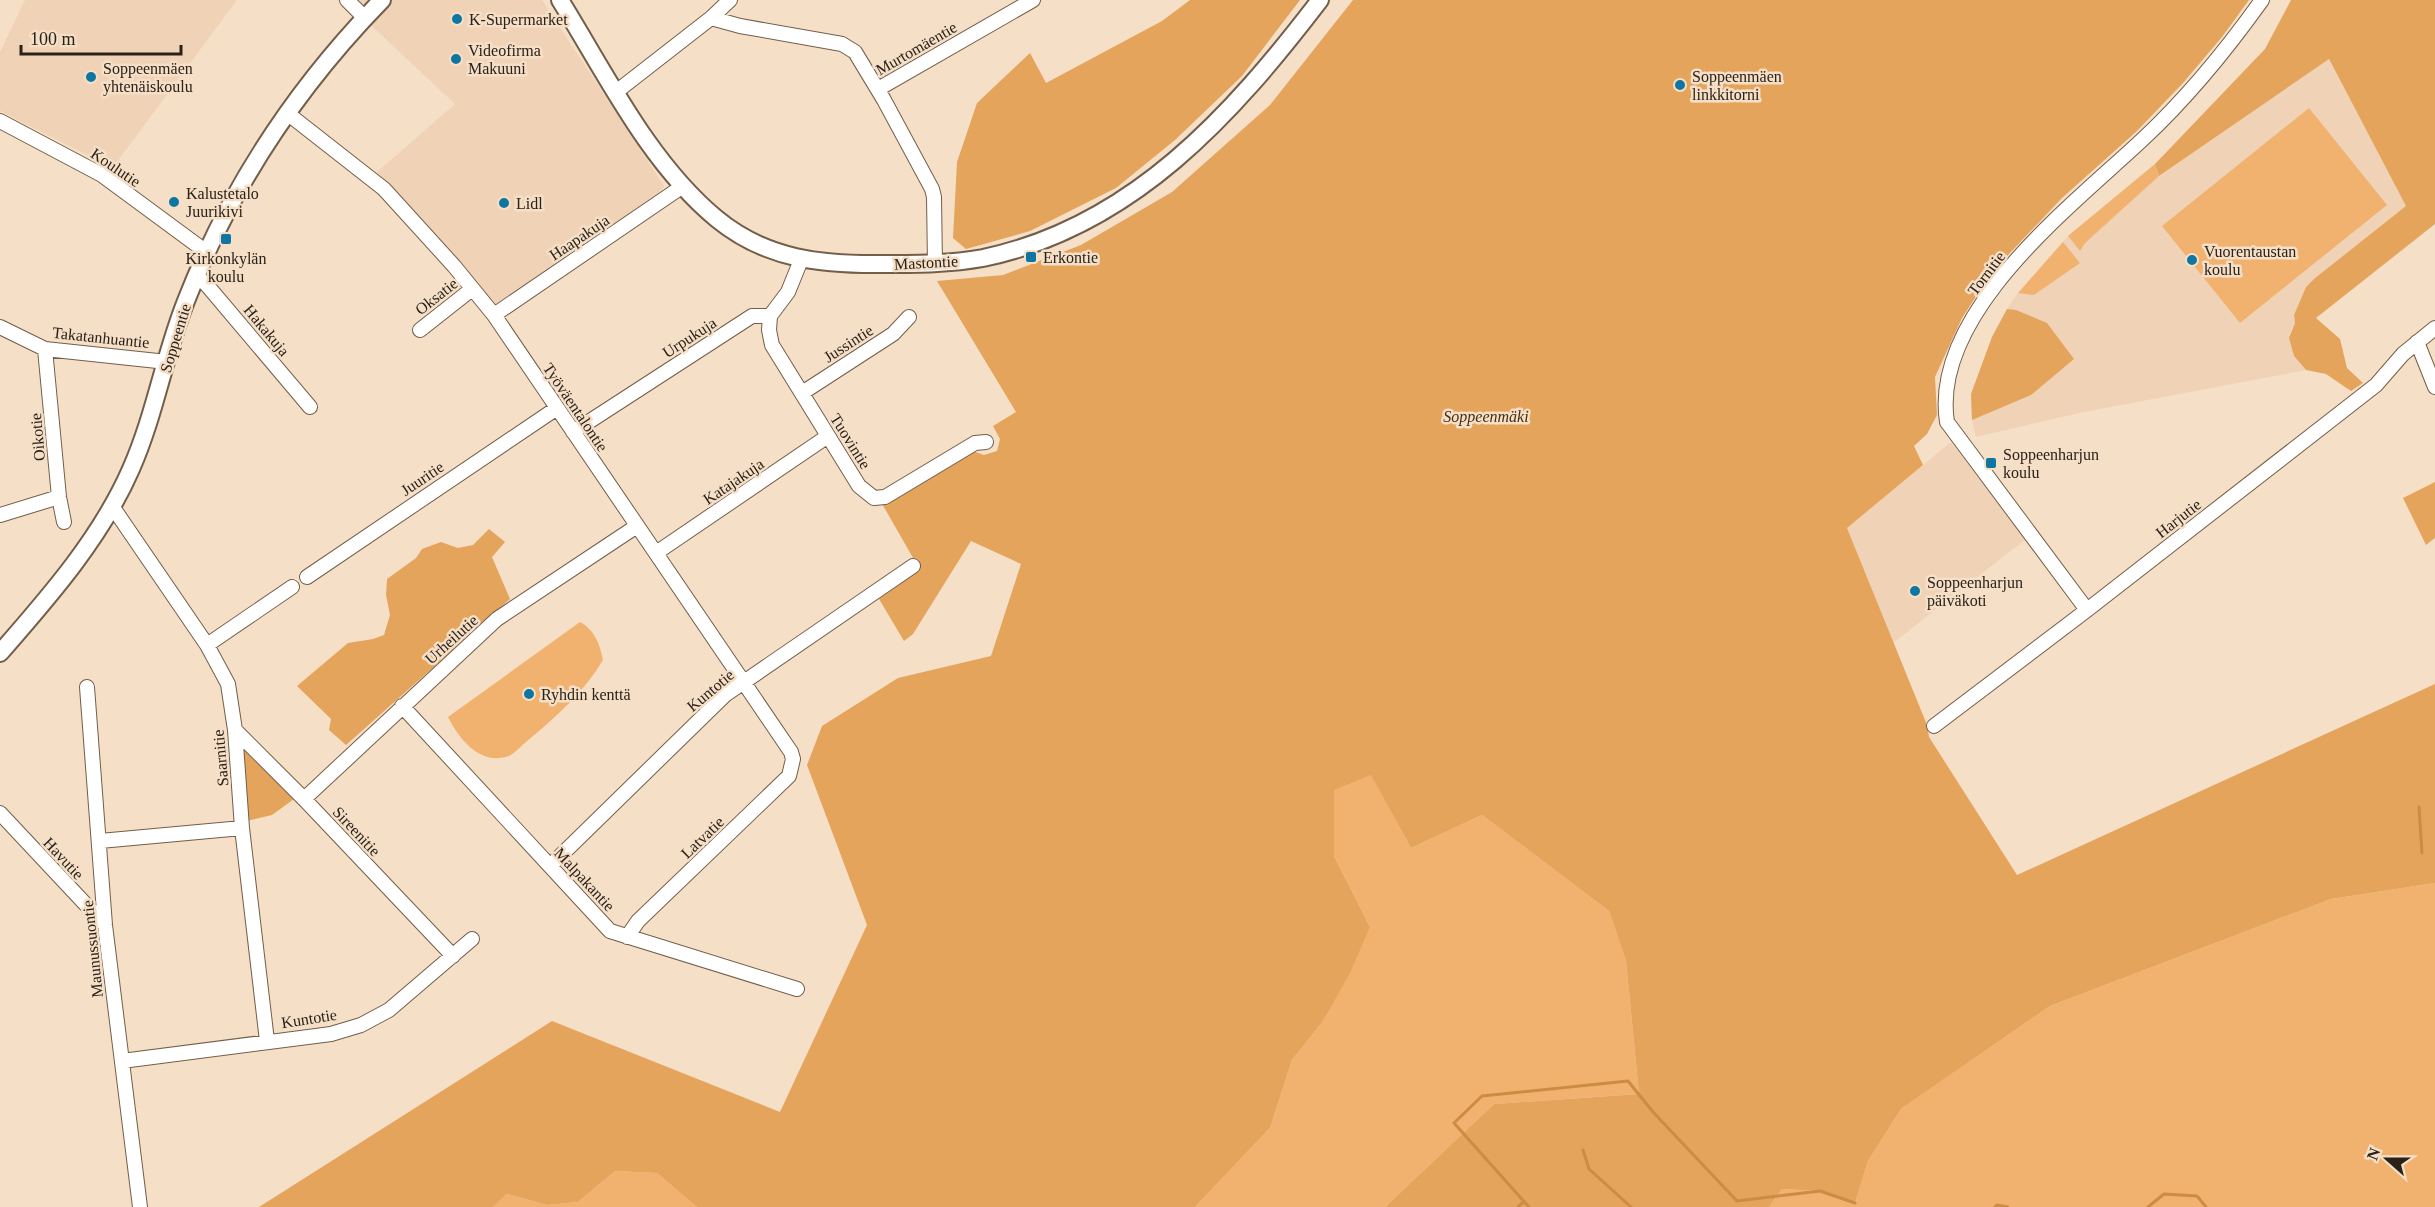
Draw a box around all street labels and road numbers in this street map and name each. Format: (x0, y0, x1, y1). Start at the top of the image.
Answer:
street label: Murtomäentie (873, 18, 960, 78)
street label: Koulutie (88, 145, 144, 190)
street label: Haapakuja (546, 211, 613, 264)
street label: Tornitie (1964, 248, 2008, 299)
street label: Mastontie (894, 252, 958, 273)
street label: Oksatie (412, 275, 461, 318)
street label: Hakakuja (240, 301, 293, 360)
street label: Soppeentie (157, 302, 195, 375)
street label: Urpukuja (659, 314, 720, 362)
street label: Jussintie (821, 321, 876, 366)
street label: Takatanhuantie (52, 324, 150, 351)
street label: Työväentalontie (539, 360, 611, 455)
street label: Tuovintie (827, 411, 874, 472)
street label: Oikotie (27, 412, 48, 462)
street label: Katajakuja (700, 455, 767, 509)
street label: Juuritie (398, 458, 447, 499)
street label: Harjutie (2152, 496, 2205, 542)
street label: Urheilutie (422, 611, 481, 667)
street label: Kuntotie (683, 666, 737, 715)
street label: Saarnitie (210, 729, 231, 787)
street label: Sireenitie (330, 803, 384, 860)
street label: Latvatie (678, 813, 727, 862)
street label: Havutie (40, 834, 87, 883)
street label: Malpakantie (550, 844, 618, 915)
street label: Maunussuontie (79, 899, 106, 998)
street label: Kuntotie (280, 1006, 338, 1031)

